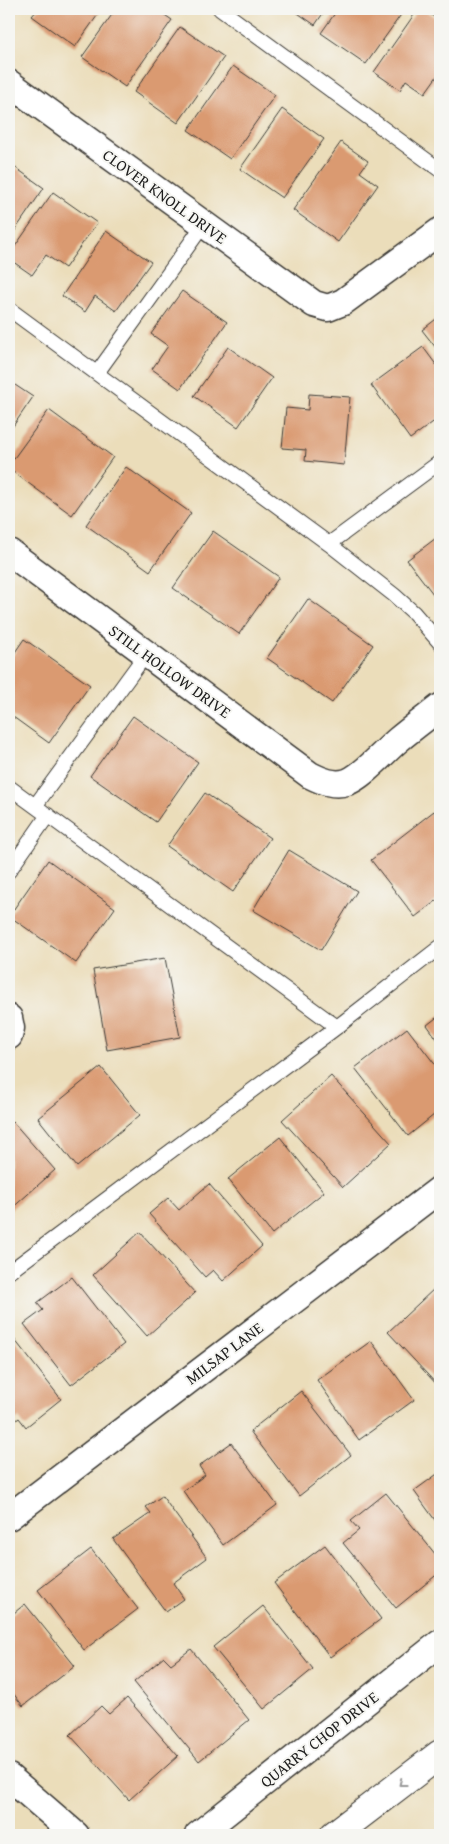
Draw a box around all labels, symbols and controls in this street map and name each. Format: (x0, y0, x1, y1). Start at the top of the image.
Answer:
street label: CLOVER KNOLL DRIVE (98, 143, 232, 249)
street label: STILL HOLLOW DRIVE (104, 618, 236, 724)
street label: MILSAP LANE (180, 1316, 268, 1390)
street label: QUARRY CHOP DRIVE (255, 1685, 383, 1793)
one-way arrow (399, 1778, 408, 1786)

